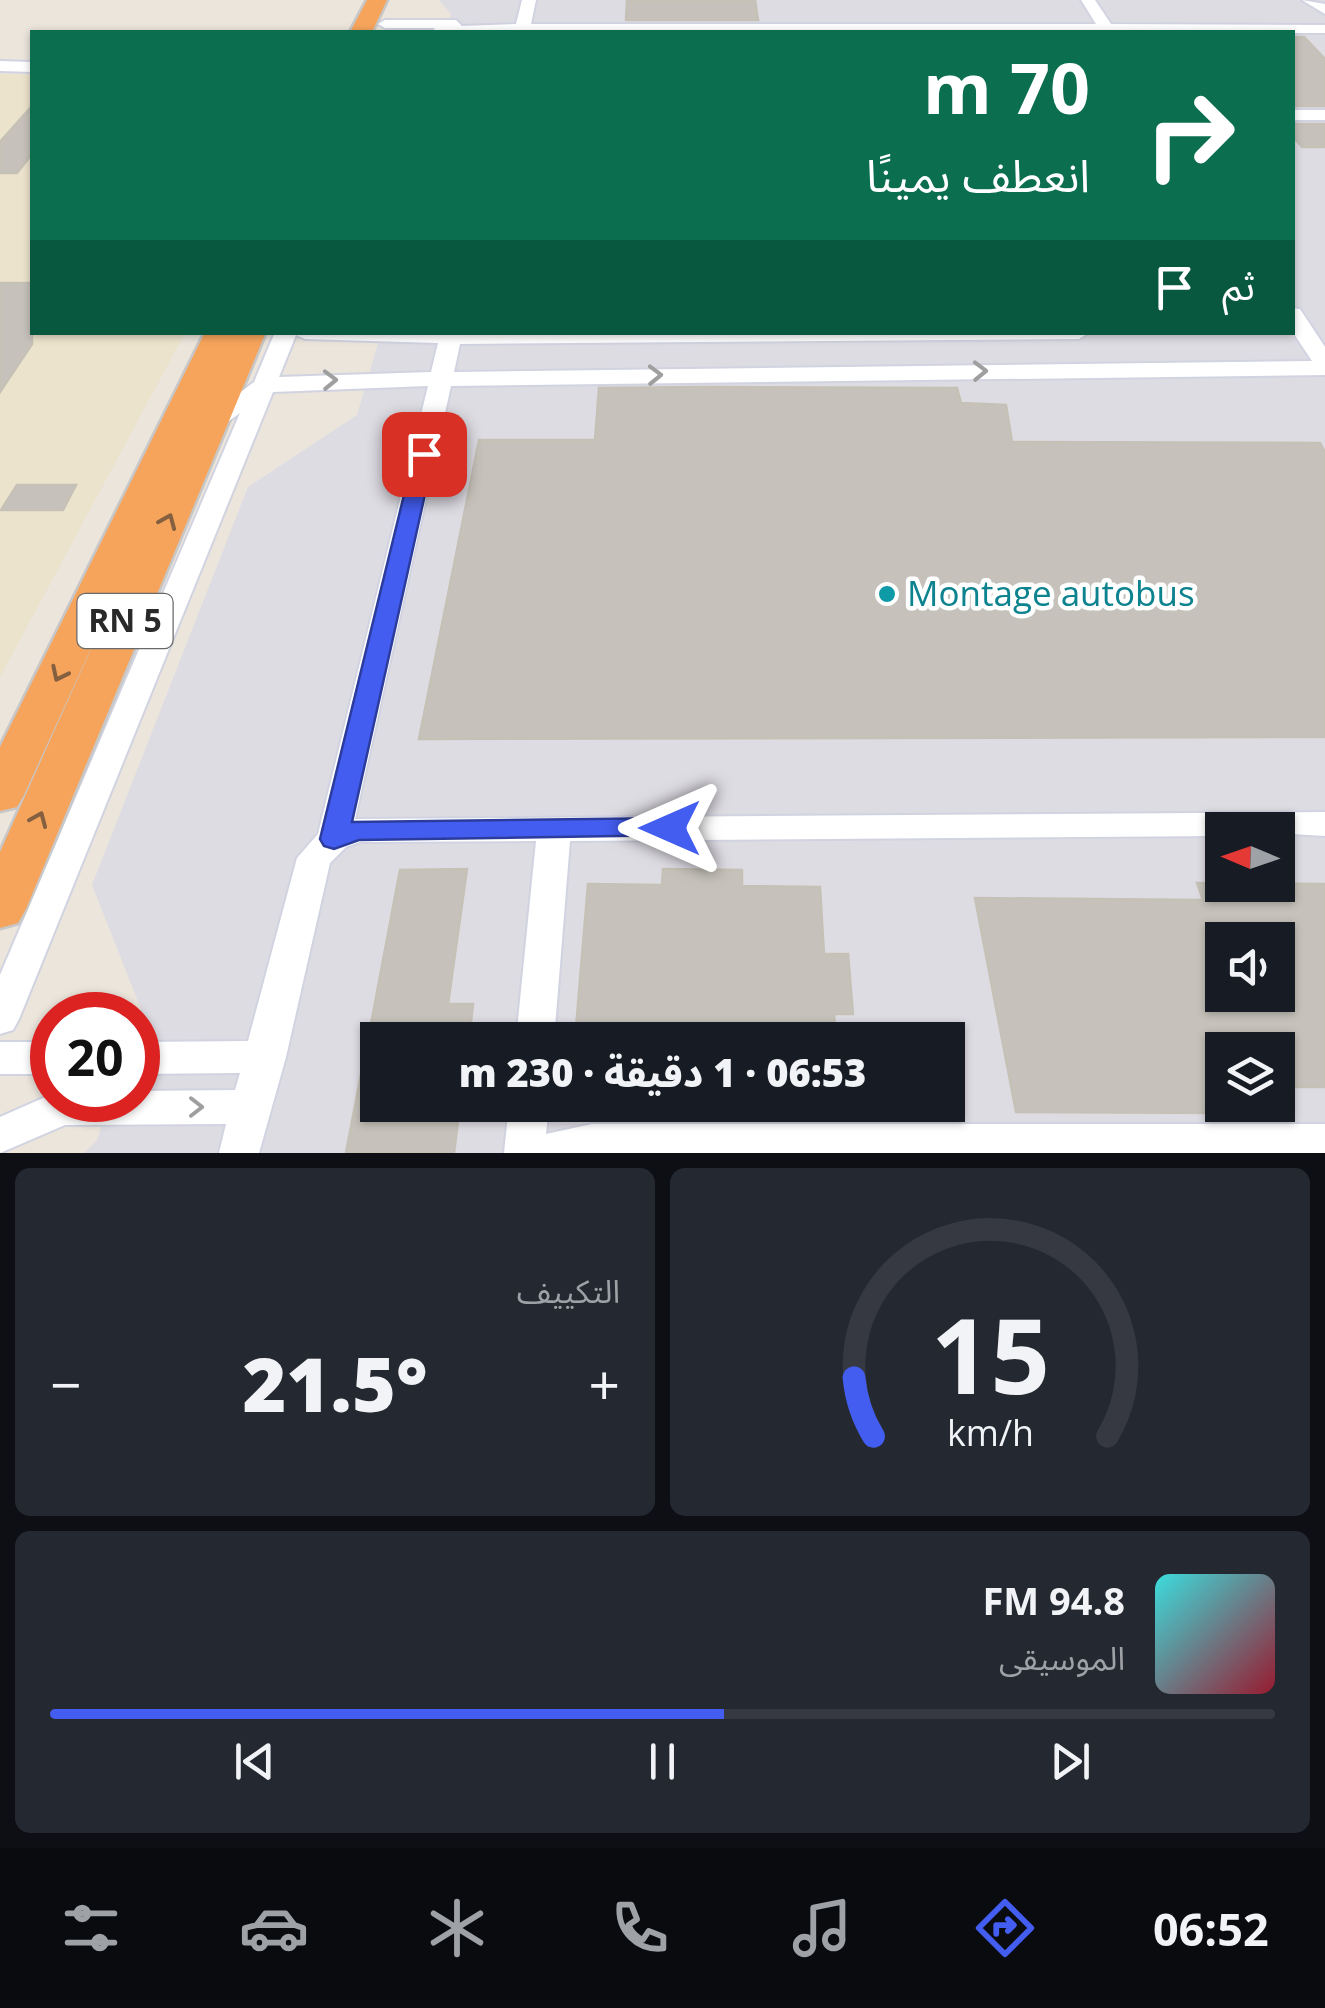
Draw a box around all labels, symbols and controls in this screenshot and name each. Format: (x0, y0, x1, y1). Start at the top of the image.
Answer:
text: 70 m (923, 39, 1090, 135)
icon: right (1125, 70, 1255, 200)
text: انعطف يمينًا (866, 144, 1090, 205)
text: ثم (1222, 259, 1255, 311)
icon: arrive (1147, 260, 1202, 315)
one-way arrow (972, 360, 988, 382)
one-way arrow (648, 364, 663, 386)
one-way arrow (322, 370, 338, 391)
pin (382, 412, 467, 497)
icon: arrive (397, 427, 452, 482)
one-way arrow (156, 513, 176, 531)
place label: Montage autobus (907, 569, 1195, 616)
marker: Montage autobus (876, 583, 898, 605)
road number: RN 5 (78, 594, 172, 648)
one-way arrow (52, 663, 71, 681)
position arrow (618, 776, 722, 880)
one-way arrow (27, 811, 47, 829)
north arrow (1205, 812, 1295, 902)
map controls (1205, 812, 1295, 1122)
button: sound (1205, 922, 1295, 1012)
speed limit sign: 20 (30, 992, 160, 1122)
button: layers (1205, 1032, 1295, 1122)
text: 06:53 · 1 دقيقة · 230 m (459, 1046, 866, 1098)
one-way arrow (190, 1096, 205, 1118)
text: التكييف (517, 1269, 620, 1312)
text: 15 (931, 1283, 1049, 1424)
text: 21.5° (242, 1332, 428, 1434)
text: − (50, 1346, 81, 1421)
text: + (589, 1346, 620, 1421)
text: km/h (947, 1408, 1033, 1456)
text: 94.8 FM (982, 1574, 1125, 1626)
text: الموسيقى (999, 1636, 1125, 1679)
icon: previous (227, 1734, 282, 1789)
icon: pause (635, 1734, 690, 1789)
icon: next (1043, 1734, 1098, 1789)
icon: filters (56, 1893, 126, 1963)
icon: car (239, 1893, 309, 1963)
icon: climate (422, 1893, 492, 1963)
icon: phone (605, 1893, 675, 1963)
icon: music (787, 1893, 857, 1963)
icon: directions (970, 1893, 1040, 1963)
text: 06:52 (1153, 1898, 1269, 1959)

